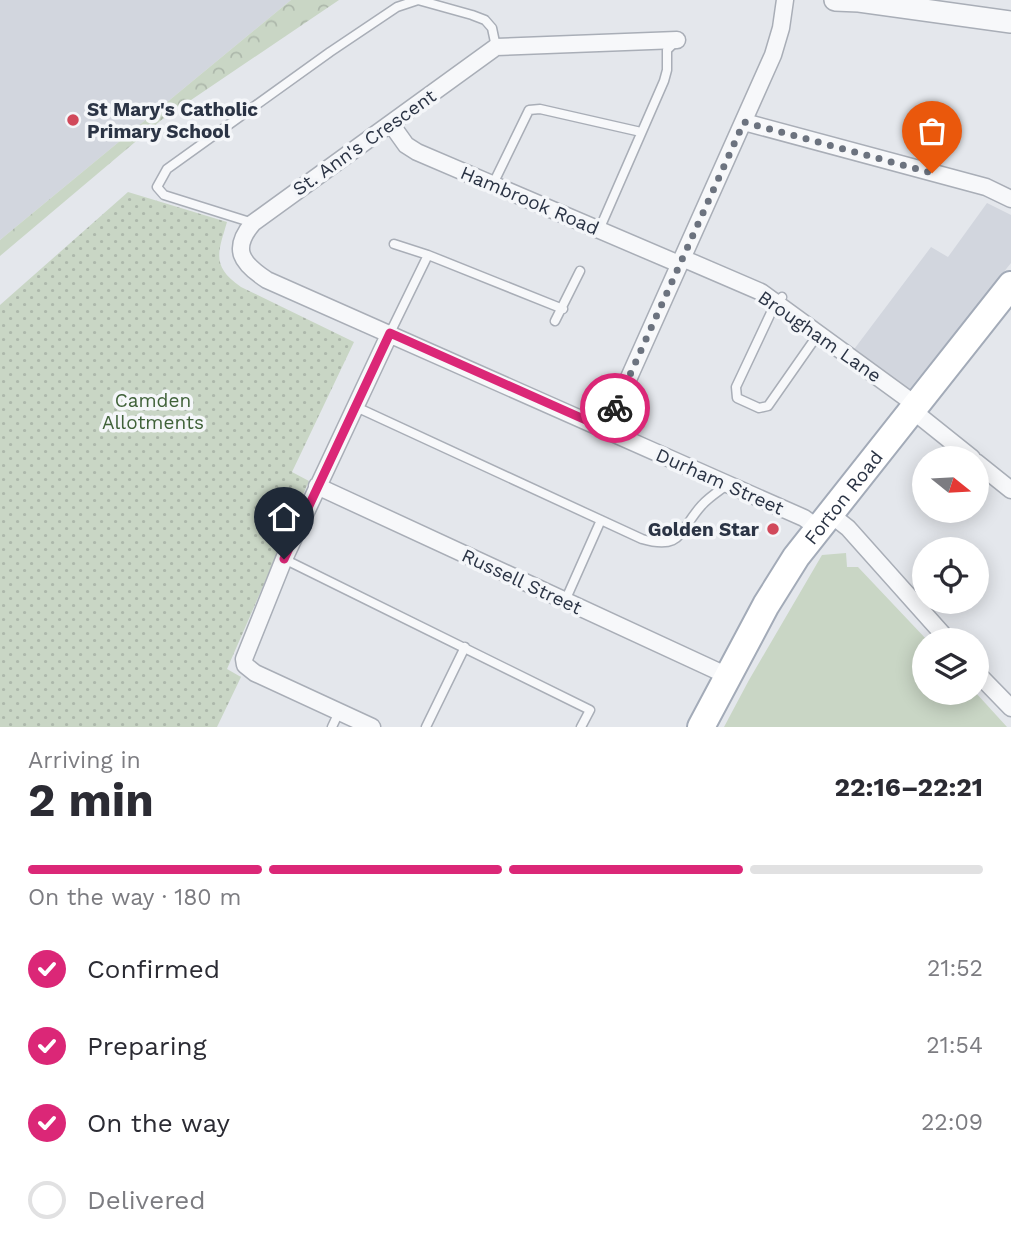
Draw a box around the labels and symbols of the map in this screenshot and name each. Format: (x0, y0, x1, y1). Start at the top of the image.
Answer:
street label: St. Ann's Crescent (288, 84, 440, 201)
place label: St Mary's Catholic Primary School (87, 98, 258, 143)
pin (902, 101, 962, 173)
marker: St Mary's Catholic Primary School (65, 112, 81, 128)
street label: Hambrook Road (457, 161, 602, 240)
street label: Brougham Lane (754, 285, 886, 387)
courier (580, 373, 650, 443)
park label: Camden Allotments (102, 389, 204, 434)
street label: Durham Street (652, 443, 787, 520)
street label: Forton Road (800, 446, 888, 549)
north arrow (912, 446, 989, 523)
pin (254, 487, 314, 559)
place label: Golden Star (648, 518, 760, 541)
marker: Golden Star (765, 521, 781, 537)
street label: Russell Street (458, 544, 585, 619)

